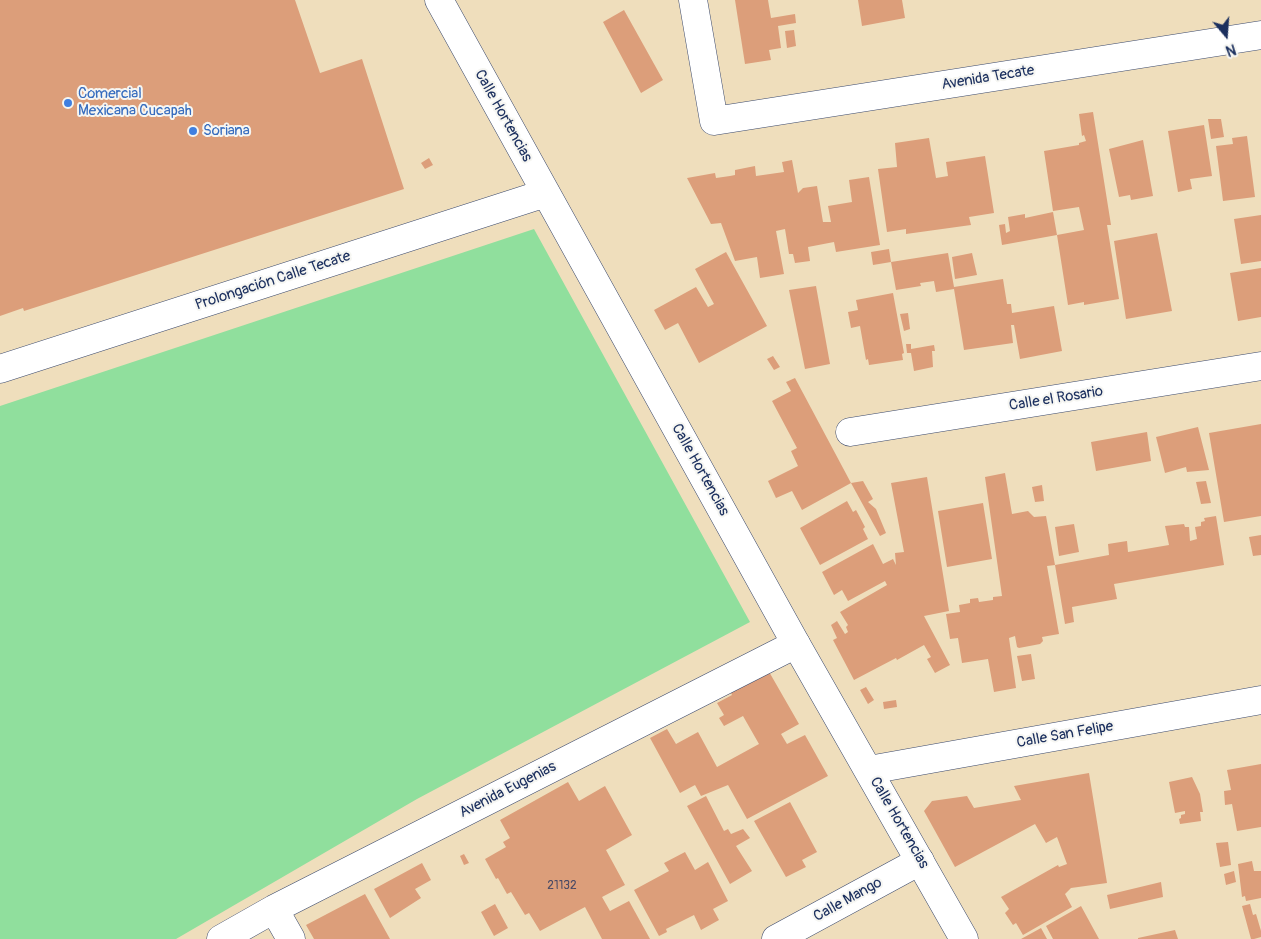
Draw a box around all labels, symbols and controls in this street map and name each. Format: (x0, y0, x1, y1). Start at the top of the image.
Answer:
north arrow (1201, 10, 1251, 60)
text: N (1224, 40, 1238, 59)
street label: Avenida Tecate (940, 62, 1036, 94)
street label: Calle Hortencias (470, 67, 536, 165)
place label: Comercial Mexicana Cucapah (78, 85, 192, 120)
marker: Comercial Mexicana Cucapah (62, 97, 74, 109)
place label: Soriana (203, 122, 250, 140)
marker: Soriana (187, 125, 199, 137)
street label: Prolongación Calle Tecate (193, 247, 353, 315)
street label: Calle el Rosario (1008, 383, 1104, 415)
street label: Calle Hortencias (667, 421, 733, 519)
street label: Calle San Felipe (1015, 718, 1115, 752)
street label: Avenida Eugenias (457, 758, 559, 822)
street label: Calle Hortencias (866, 774, 932, 872)
street label: Calle Mango (811, 874, 885, 926)
house number: 21132 (547, 879, 577, 893)

